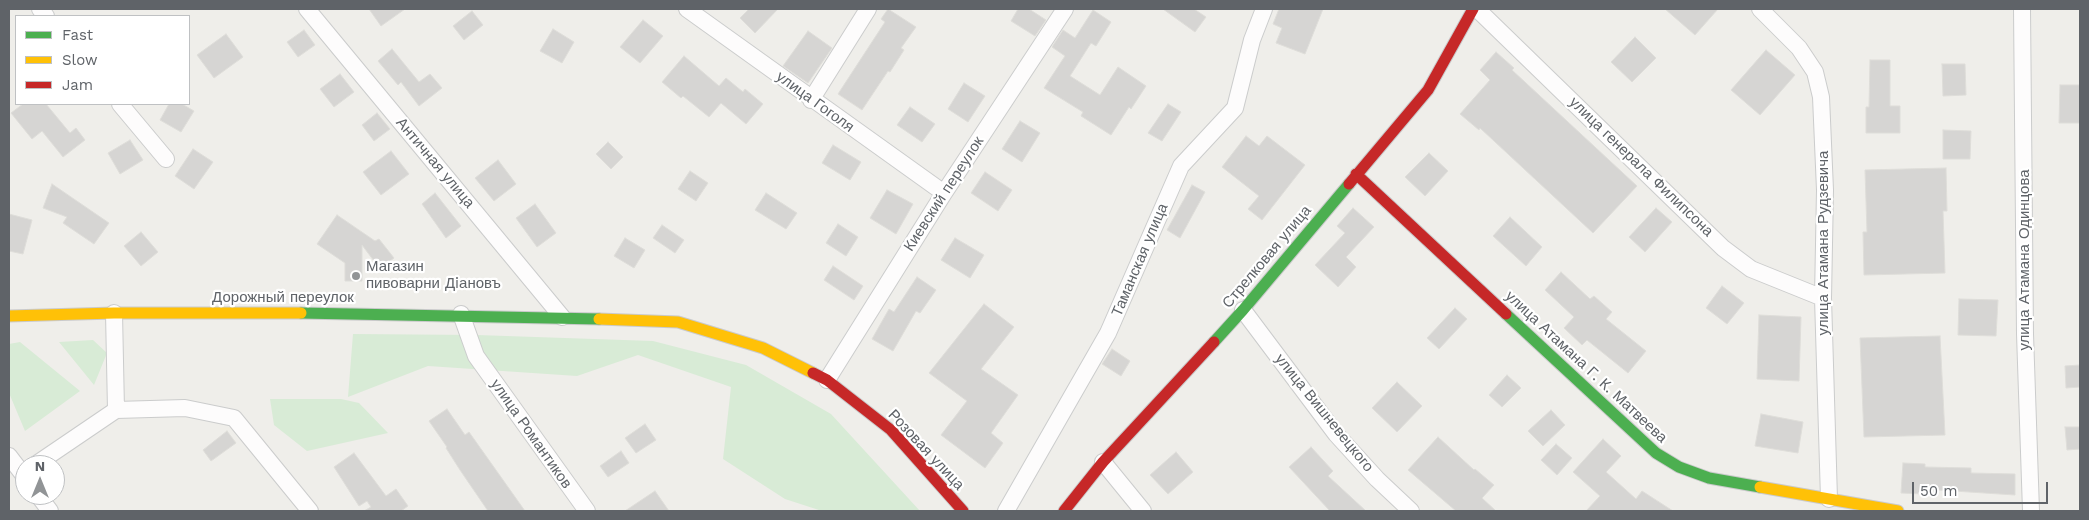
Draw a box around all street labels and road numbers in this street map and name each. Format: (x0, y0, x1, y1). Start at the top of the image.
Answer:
street label: улица Гоголя (773, 68, 857, 136)
street label: улица генерала Филипсона (1565, 93, 1717, 241)
street label: Античная улица (392, 114, 478, 212)
street label: Киевский переулок (900, 133, 988, 255)
street label: улица Атамана Рудзевича (1815, 151, 1833, 335)
street label: улица Атамана Одинцова (2016, 169, 2034, 351)
street label: Таманская улица (1108, 201, 1172, 319)
street label: Стрелковая улица (1219, 202, 1315, 312)
street label: улица Атамана Г. К. Матвеева (1501, 287, 1671, 447)
street label: Дорожный переулок (212, 289, 354, 307)
street label: улица Вишневецкого (1271, 350, 1377, 476)
street label: улица Романтиков (487, 376, 575, 492)
street label: Розовая улица (884, 406, 968, 494)

